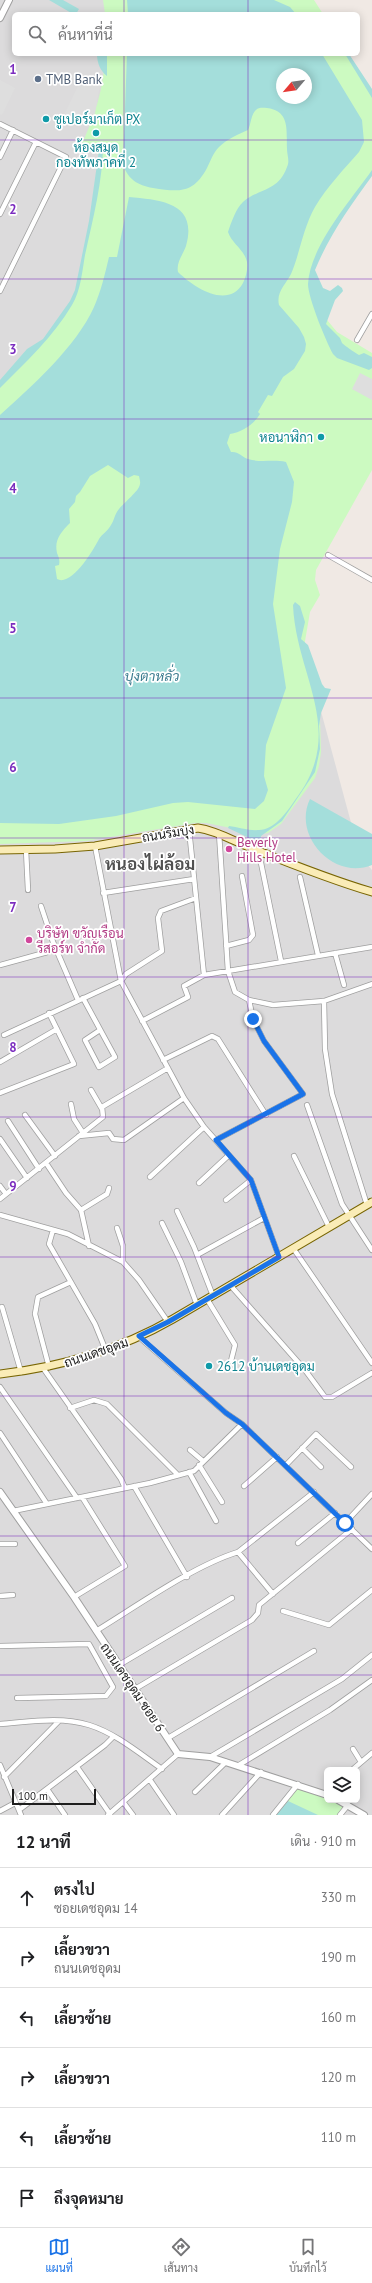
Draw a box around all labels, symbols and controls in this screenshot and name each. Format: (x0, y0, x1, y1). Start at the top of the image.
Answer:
search box (12, 12, 360, 56)
icon: search (26, 23, 48, 45)
text: ค้นหาที่นี่ (58, 25, 113, 44)
text: 1 (9, 61, 17, 78)
north arrow (276, 68, 312, 104)
place label: TMB Bank (46, 71, 103, 88)
marker: TMB Bank (33, 74, 43, 84)
place label: ซูเปอร์มาเก็ต PX (54, 110, 140, 129)
marker: ซูเปอร์มาเก็ต PX (41, 114, 51, 124)
marker: ห้องสมุด กองทัพภาคที่ 2 (91, 128, 101, 138)
place label: ห้องสมุด กองทัพภาคที่ 2 (56, 138, 136, 171)
text: 2 (9, 201, 17, 218)
text: 3 (9, 341, 17, 358)
place label: หอนาฬิกา (259, 429, 313, 446)
marker: หอนาฬิกา (316, 432, 326, 442)
text: 4 (9, 480, 17, 497)
text: 5 (9, 620, 17, 637)
water label: บุ่งตาหลั่ว (125, 664, 179, 686)
text: 6 (9, 759, 17, 776)
street label: ถนนริมบุ่ง (141, 821, 196, 847)
place label: Beverly Hills Hotel (237, 834, 296, 866)
marker: Beverly Hills Hotel (224, 844, 234, 854)
district label: หนองไผ่ล้อม (105, 853, 195, 875)
text: 7 (9, 899, 17, 916)
place label: บริษัท ขวัญเรือน รีสอร์ท จำกัด (36, 924, 124, 957)
marker: บริษัท ขวัญเรือน รีสอร์ท จำกัด (24, 935, 34, 945)
route end (244, 1010, 262, 1028)
text: 8 (9, 1039, 17, 1056)
text: 9 (9, 1178, 17, 1195)
street label: ถนนเดชอุดม (62, 1334, 131, 1372)
place label: 2612 บ้านเดชอุดม (217, 1357, 315, 1376)
marker: 2612 บ้านเดชอุดม (204, 1361, 214, 1371)
route start (336, 1514, 354, 1532)
street label: ถนนเดชอุดม ซอย 6 (96, 1639, 169, 1736)
map controls (324, 1767, 360, 1803)
button: layers (324, 1767, 360, 1803)
scale bar (12, 1787, 96, 1806)
text: 100 m (18, 1789, 48, 1803)
text: 12 นาที (16, 1831, 71, 1853)
text: เดิน · 910 m (290, 1833, 356, 1850)
text: ตรงไป (54, 1880, 95, 1899)
icon: ahead (16, 1887, 38, 1909)
text: 330 m (321, 1889, 356, 1906)
text: ซอยเดชอุดม 14 (54, 1900, 138, 1917)
text: เลี้ยวขวา (54, 1940, 110, 1959)
icon: right (16, 1947, 38, 1969)
text: 190 m (321, 1949, 356, 1966)
text: ถนนเดชอุดม (54, 1960, 121, 1977)
icon: left (16, 2007, 38, 2029)
text: เลี้ยวซ้าย (54, 2009, 111, 2028)
text: 160 m (321, 2009, 356, 2026)
icon: right (16, 2067, 38, 2089)
text: เลี้ยวขวา (54, 2069, 110, 2088)
text: 120 m (321, 2069, 356, 2086)
icon: left (16, 2127, 38, 2149)
text: เลี้ยวซ้าย (54, 2129, 111, 2148)
text: 110 m (321, 2129, 356, 2146)
icon: arrive (16, 2187, 38, 2209)
text: ถึงจุดหมาย (54, 2189, 124, 2208)
tab: แผนที่ (45, 2236, 73, 2275)
tab: เส้นทาง (164, 2236, 198, 2275)
tab: บันทึกไว้ (289, 2236, 327, 2275)

